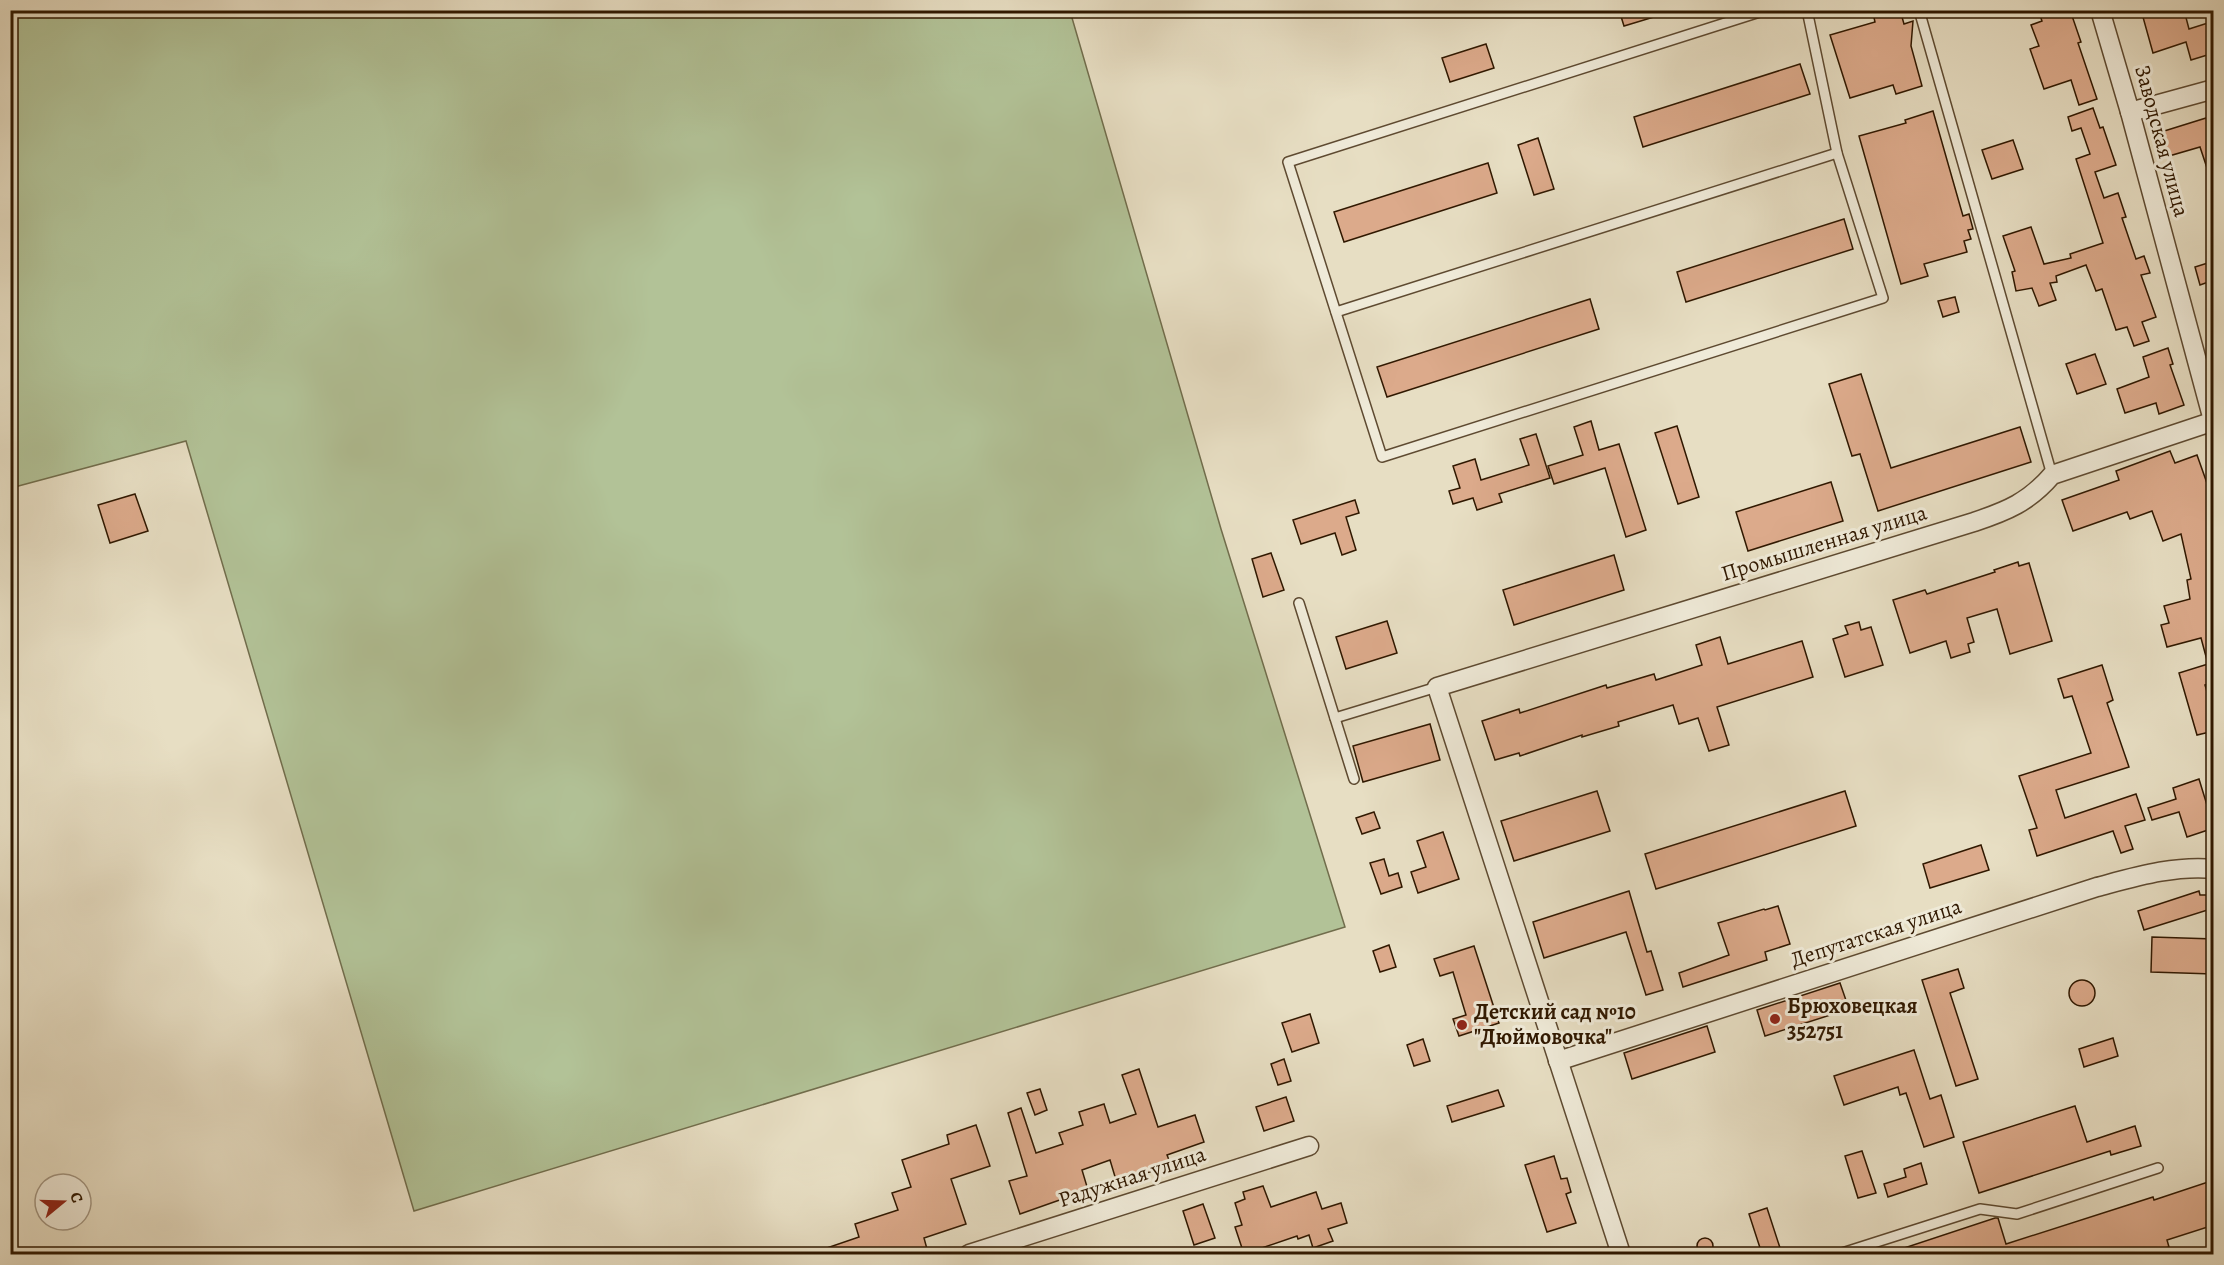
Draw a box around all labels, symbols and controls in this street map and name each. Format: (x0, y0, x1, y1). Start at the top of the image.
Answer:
street label: Заводская улица (2127, 62, 2197, 221)
street label: Промышленная улица (1717, 497, 1931, 589)
street label: Депутатская улица (1787, 891, 1966, 975)
place label: Брюховецкая 352751 (1787, 991, 1918, 1046)
place label: Детский сад №10 "Дюймовочка" (1474, 997, 1636, 1052)
marker: Брюховецкая 352751 (1768, 1012, 1782, 1026)
marker: Детский сад №10 "Дюймовочка" (1455, 1018, 1469, 1032)
street label: Радужная улица (1054, 1139, 1210, 1215)
north arrow (33, 1172, 93, 1232)
text: С (64, 1189, 88, 1206)

